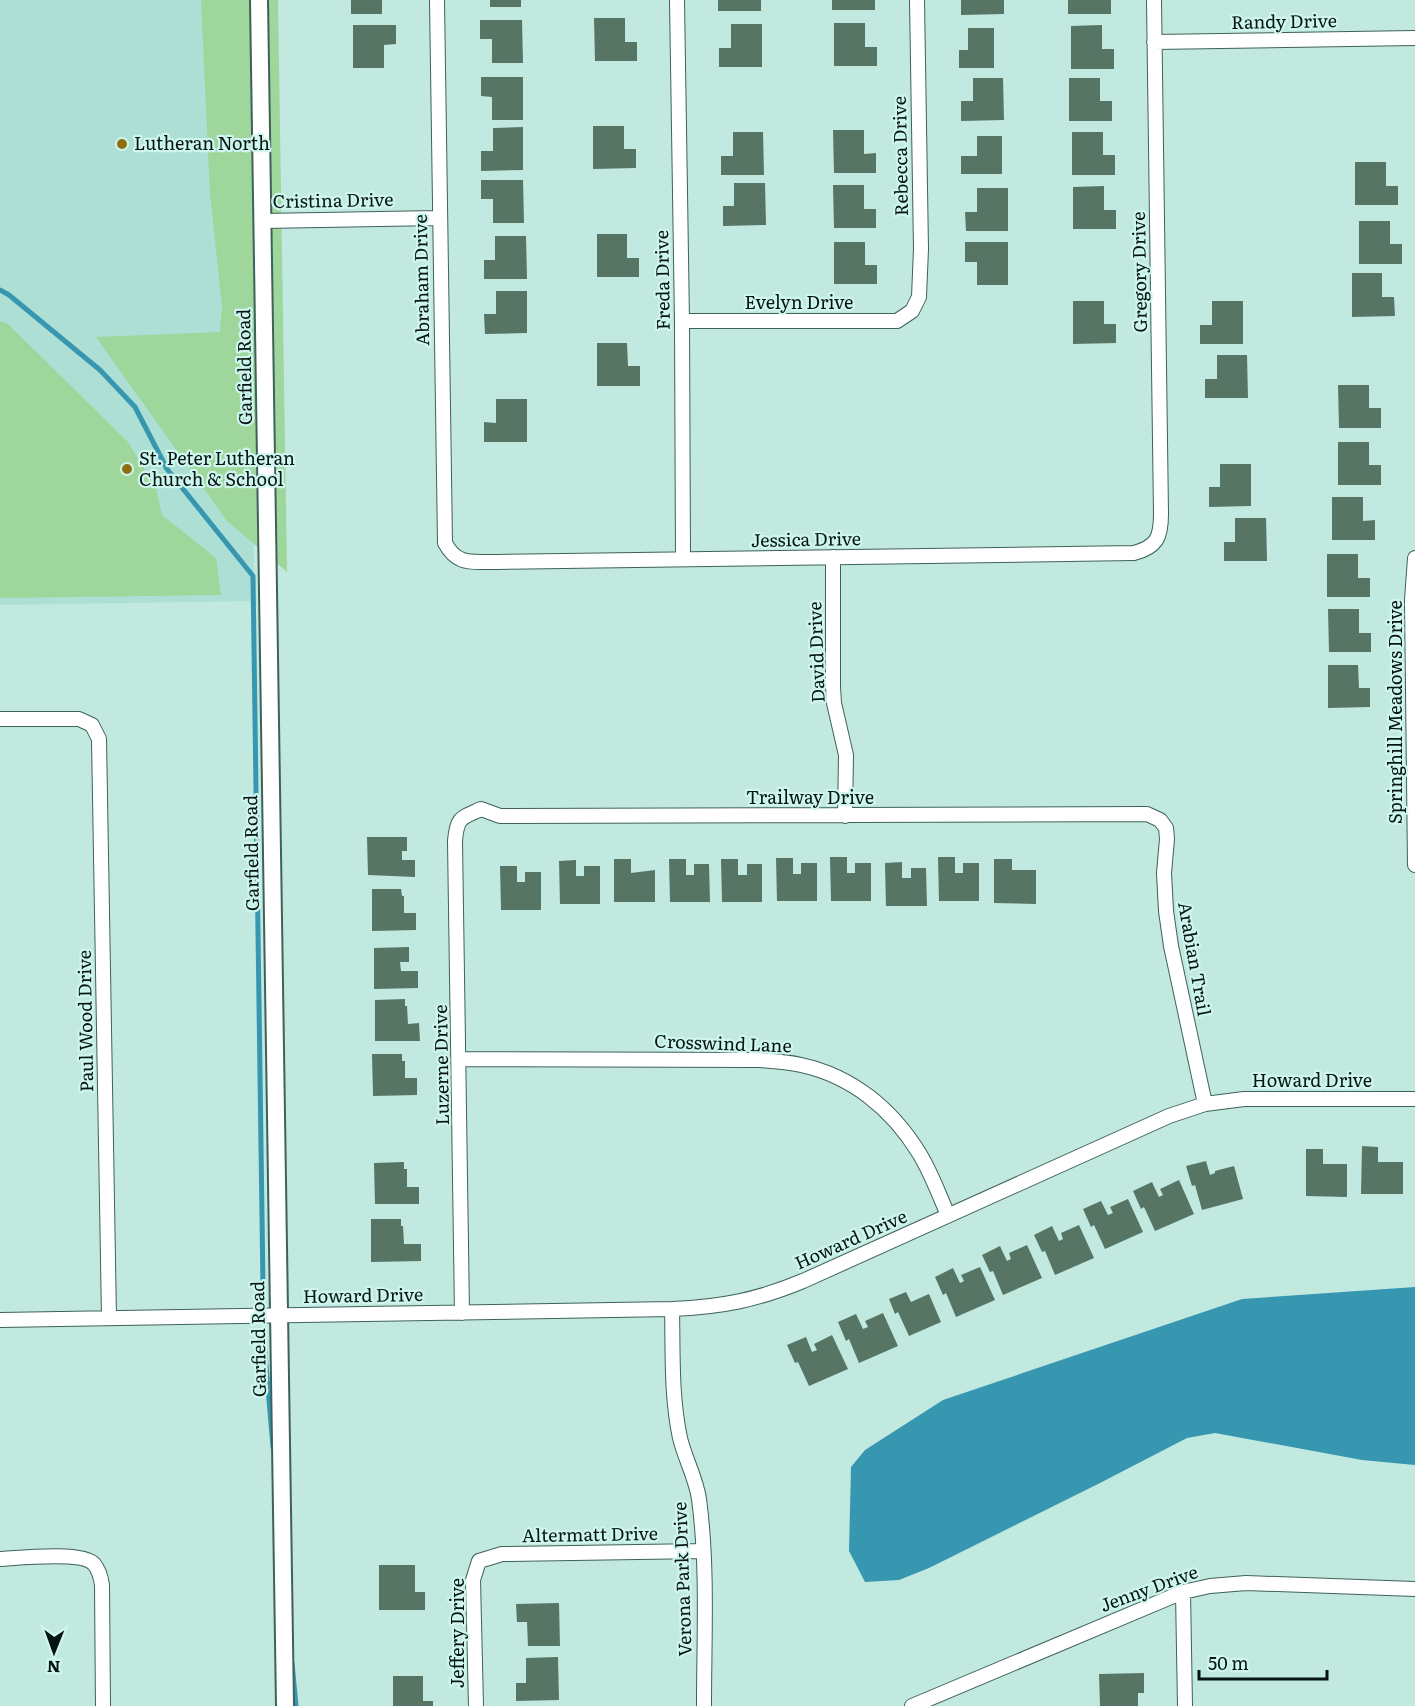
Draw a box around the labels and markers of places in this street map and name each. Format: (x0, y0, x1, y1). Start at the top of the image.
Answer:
place label: Lutheran North (134, 129, 270, 156)
marker: Lutheran North (115, 137, 129, 151)
place label: St. Peter Lutheran Church & School (139, 444, 295, 492)
marker: St. Peter Lutheran Church & School (120, 462, 134, 476)

